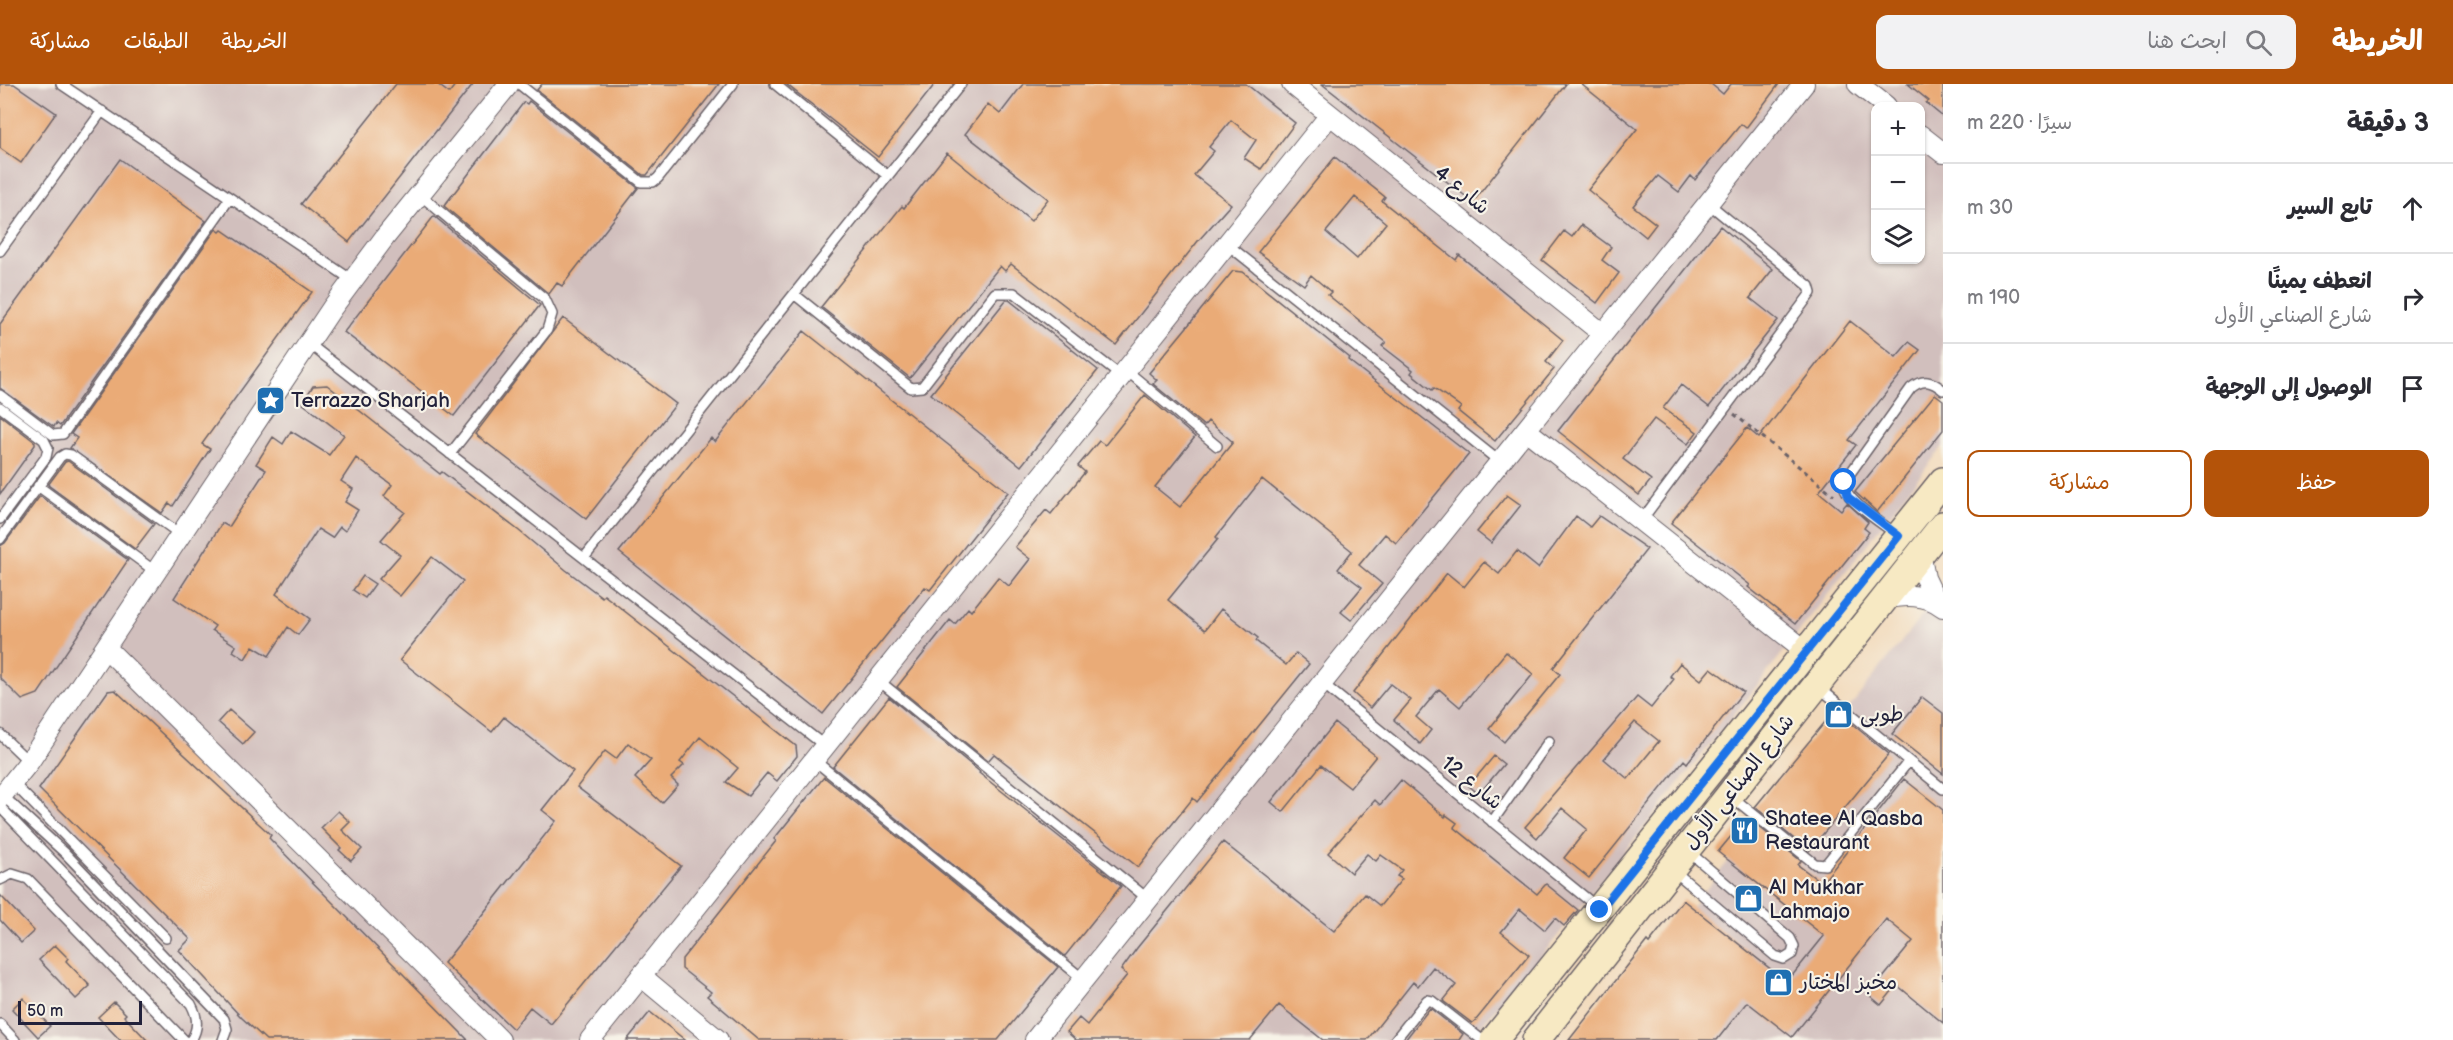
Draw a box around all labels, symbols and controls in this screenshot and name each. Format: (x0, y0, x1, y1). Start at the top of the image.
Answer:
search box (1876, 15, 2296, 69)
text: الخريطة (2332, 25, 2423, 58)
icon: search (2242, 26, 2275, 59)
text: ابحث هنا (2147, 28, 2227, 55)
text: مشاركة (30, 29, 91, 54)
text: الطبقات (124, 29, 189, 54)
text: الخريطة (222, 29, 287, 54)
map controls (1871, 102, 1925, 264)
button: + (1871, 102, 1925, 156)
text: 3 دقيقة (2347, 108, 2429, 139)
text: سيرًا · 220 m (1967, 111, 2072, 135)
button: − (1871, 156, 1925, 210)
street label: شارع 4 (1428, 160, 1495, 221)
icon: ahead (2396, 192, 2429, 225)
text: تابع السير (2288, 194, 2372, 221)
text: 30 m (1967, 196, 2013, 220)
button: layers (1871, 210, 1925, 264)
text: انعطف يمينًا (2268, 268, 2372, 295)
icon: right (2396, 282, 2429, 315)
text: 190 m (1967, 286, 2020, 310)
text: شارع الصناعي الأول (2214, 304, 2372, 328)
icon: arrive (2396, 372, 2429, 405)
text: الوصول إلى الوجهة (2205, 374, 2372, 401)
place icon: Terrazzo Sharjah (254, 384, 286, 416)
place label: Terrazzo Sharjah (291, 388, 450, 413)
button: مشاركة (1967, 450, 2192, 517)
button: حفظ (2204, 450, 2429, 517)
route start (1830, 468, 1856, 494)
shop icon: طوبى (1823, 698, 1855, 730)
place label: طوبى (1860, 702, 1904, 728)
street label: شارع الصناعي الأول (1677, 708, 1805, 859)
street label: شارع 12 (1435, 751, 1508, 817)
place label: Shatee Al Qasba Restaurant (1765, 806, 1923, 855)
restaurant icon: Shatee Al Qasba Restaurant (1728, 814, 1760, 846)
place label: Al Mukhar Lahmajo (1769, 875, 1864, 924)
shop icon: Al Mukhar Lahmajo (1732, 883, 1764, 915)
route end (1586, 896, 1612, 922)
shop icon: مخبز المختار (1763, 966, 1795, 998)
place label: مخبز المختار (1798, 970, 1897, 995)
scale bar (18, 998, 142, 1026)
text: 50 m (27, 1002, 63, 1021)

